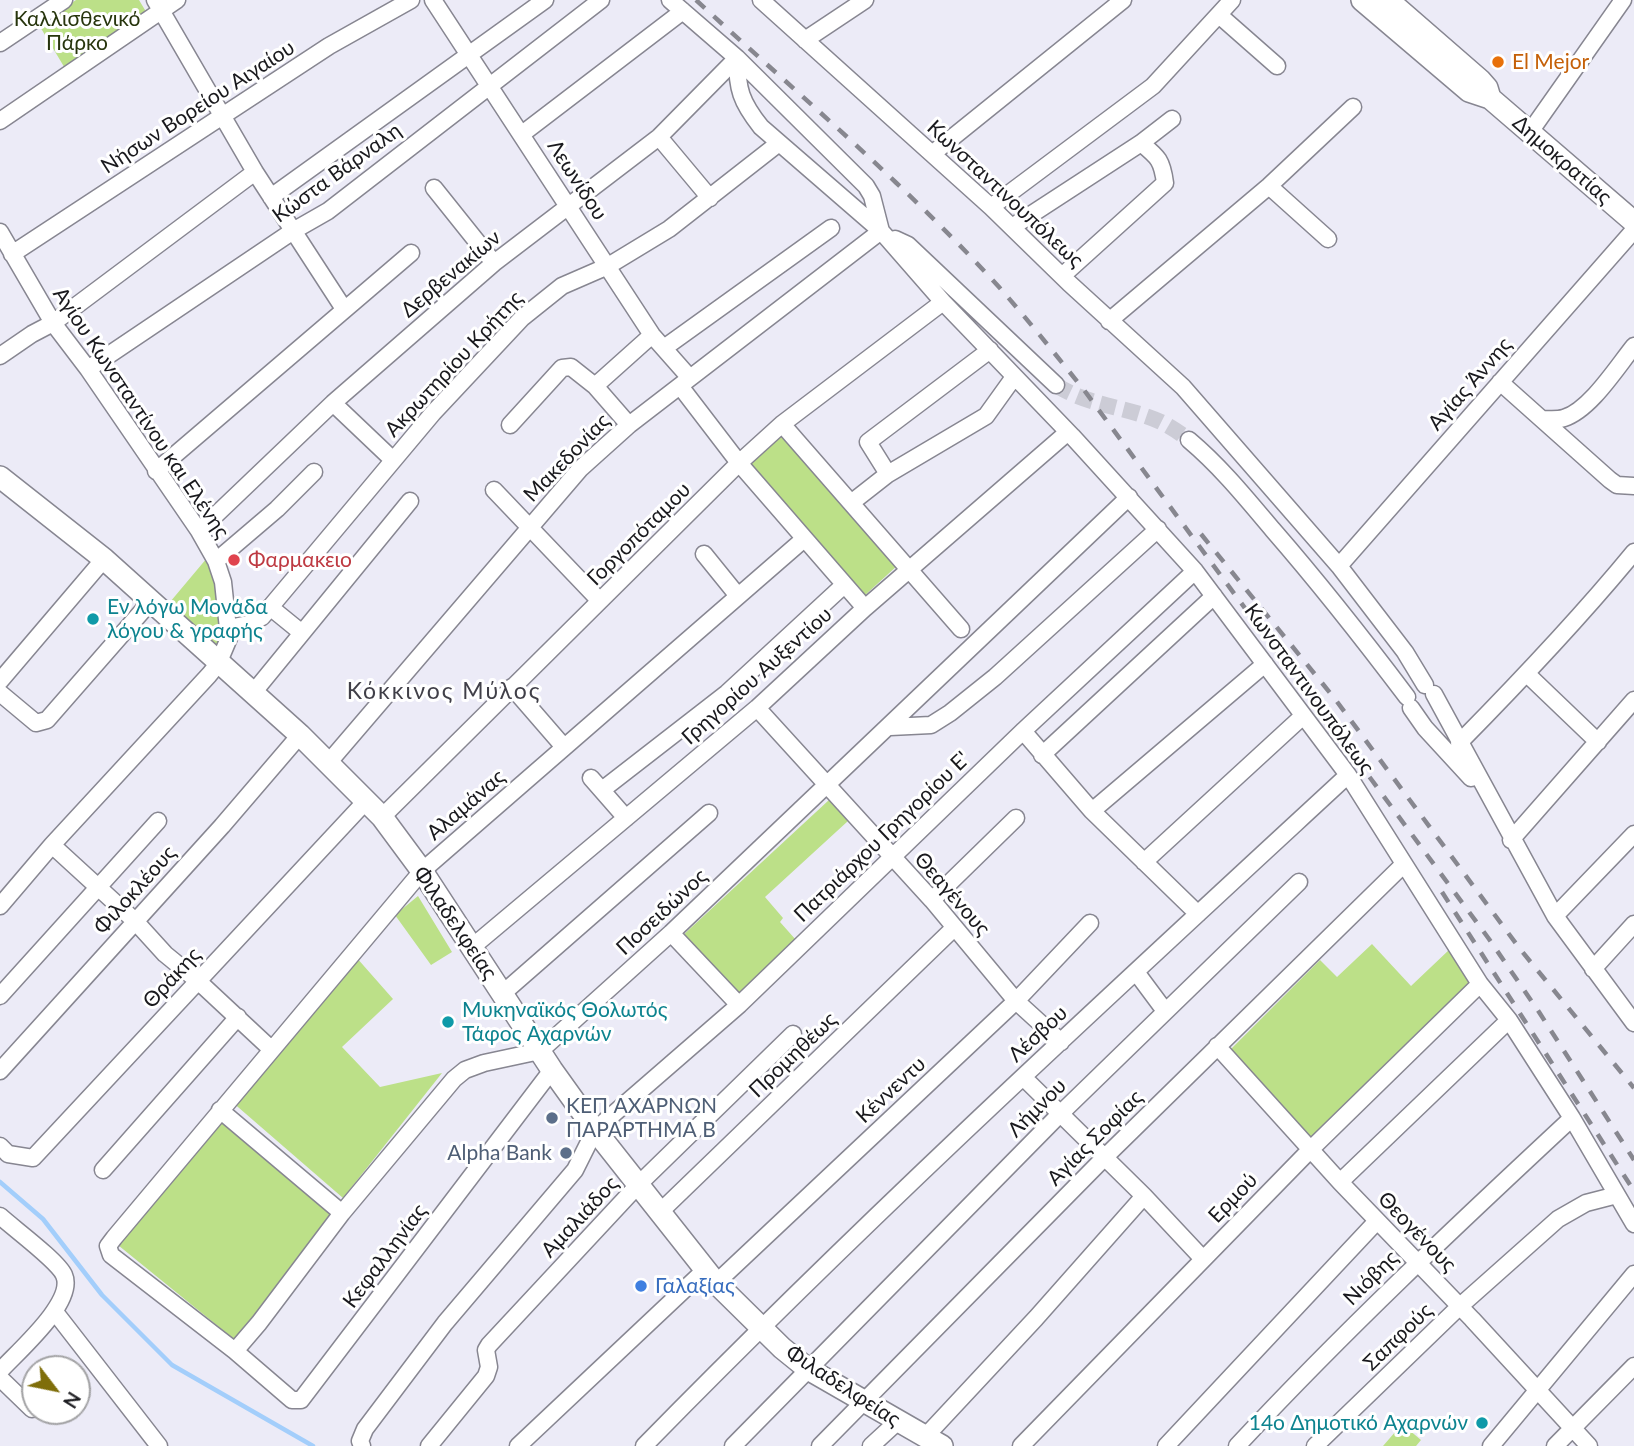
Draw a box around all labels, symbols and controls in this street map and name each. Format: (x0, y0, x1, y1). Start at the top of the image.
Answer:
park label: Καλλισθενικό Πάρκο (14, 6, 140, 56)
street label: Νήσων Βορείου Αιγαίου (96, 35, 300, 179)
place label: El Mejor (1512, 49, 1589, 75)
marker: El Mejor (1490, 54, 1506, 70)
street label: Δημοκρατίας (1507, 110, 1617, 210)
street label: Κωνσταντινουπόλεως (922, 115, 1088, 273)
street label: Κώστα Βάρναλη (268, 118, 406, 228)
street label: Λεωνίδου (542, 135, 612, 225)
street label: Δερβενακίων (396, 225, 506, 323)
street label: Αγίου Κωνσταντίνου και Ελένης (47, 283, 235, 543)
street label: Ακρωτηρίου Κρήτης (380, 286, 528, 442)
street label: Αγίας Άννης (1423, 333, 1517, 435)
street label: Μακεδονίας (519, 409, 615, 507)
street label: Γοργοπόταμου (582, 477, 696, 591)
place label: Φαρμακειο (248, 547, 352, 573)
marker: Φαρμακειο (226, 552, 242, 568)
place label: Εν λόγω Μονάδα λόγου & γραφής (107, 594, 268, 644)
street label: Κωνσταντινουπόλεως (1239, 599, 1379, 779)
street label: Γρηγορίου Αυξεντίου (677, 602, 837, 750)
marker: Εν λόγω Μονάδα λόγου & γραφής (85, 611, 101, 627)
district label: Κόκκινος Μύλος (348, 678, 540, 706)
street label: Πατριάρχου Γρηγορίου E' (789, 747, 975, 927)
street label: Αλαμάνας (422, 764, 510, 846)
street label: Φιλοκλέους (89, 841, 181, 939)
street label: Θεαγένους (909, 847, 995, 941)
street label: Φιλαδελφείας (408, 862, 502, 984)
street label: Ποσειδώνος (611, 864, 713, 960)
street label: Θράκης (138, 943, 206, 1013)
place label: Μυκηναϊκός Θολωτός Τάφος Αχαρνών (462, 997, 667, 1047)
street label: Λέσβου (1003, 1001, 1073, 1067)
street label: Προμηθέως (744, 1007, 842, 1103)
marker: Μυκηναϊκός Θολωτός Τάφος Αχαρνών (440, 1014, 456, 1030)
street label: Κέννεντυ (851, 1051, 931, 1129)
street label: Λήμνου (1002, 1073, 1072, 1143)
street label: Αγίας Σοφίας (1042, 1085, 1148, 1191)
place label: ΚΕΠ ΑΧΑΡΝΩΝ ΠΑΡΑΡΤΗΜΑ Β (566, 1093, 717, 1143)
marker: ΚΕΠ ΑΧΑΡΝΩΝ ΠΑΡΑΡΤΗΜΑ Β (544, 1110, 560, 1126)
place label: Alpha Bank (447, 1140, 552, 1166)
marker: Alpha Bank (558, 1145, 574, 1161)
street label: Ερμού (1203, 1168, 1263, 1228)
street label: Αμαλιάδος (536, 1171, 624, 1263)
street label: Θεογένους (1373, 1187, 1461, 1277)
street label: Κεφαλληνίας (338, 1199, 432, 1313)
street label: Νιόβης (1338, 1245, 1404, 1311)
place label: Γαλαξίας (655, 1273, 735, 1299)
marker: Γαλαξίας (633, 1278, 649, 1294)
street label: Σαπφούς (1358, 1298, 1438, 1376)
street label: Φιλαδελφείας (781, 1340, 905, 1432)
north arrow (21, 1355, 91, 1425)
text: N (59, 1388, 86, 1413)
place label: 14ο Δημοτικό Αχαρνών (1249, 1410, 1468, 1436)
marker: 14ο Δημοτικό Αχαρνών (1474, 1415, 1490, 1431)

